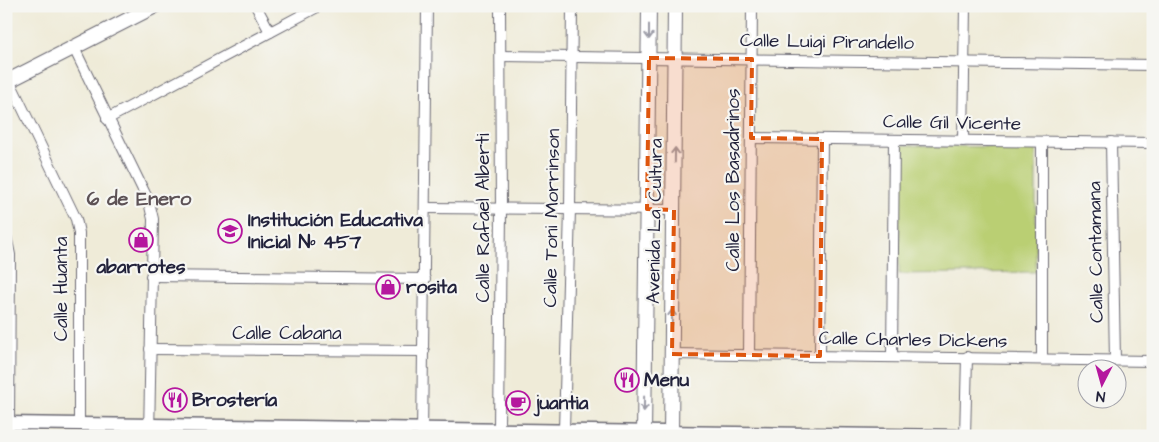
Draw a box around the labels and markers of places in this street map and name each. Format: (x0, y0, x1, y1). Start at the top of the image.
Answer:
place label: Institución Educativa Inicial Nº 457 (248, 207, 423, 256)
school or university icon: Institución Educativa Inicial Nº 457 (217, 218, 243, 244)
shop icon: abarrotes (128, 227, 154, 253)
place label: abarrotes (95, 254, 186, 281)
shop icon: rosita (375, 274, 401, 300)
place label: rosita (406, 274, 457, 301)
restaurant icon: Menu (614, 367, 640, 393)
place label: Menu (644, 367, 689, 394)
restaurant icon: Brostería (162, 387, 188, 413)
place label: Brostería (192, 387, 278, 414)
cafe icon: juantia (505, 390, 531, 416)
place label: juantia (533, 390, 589, 417)

